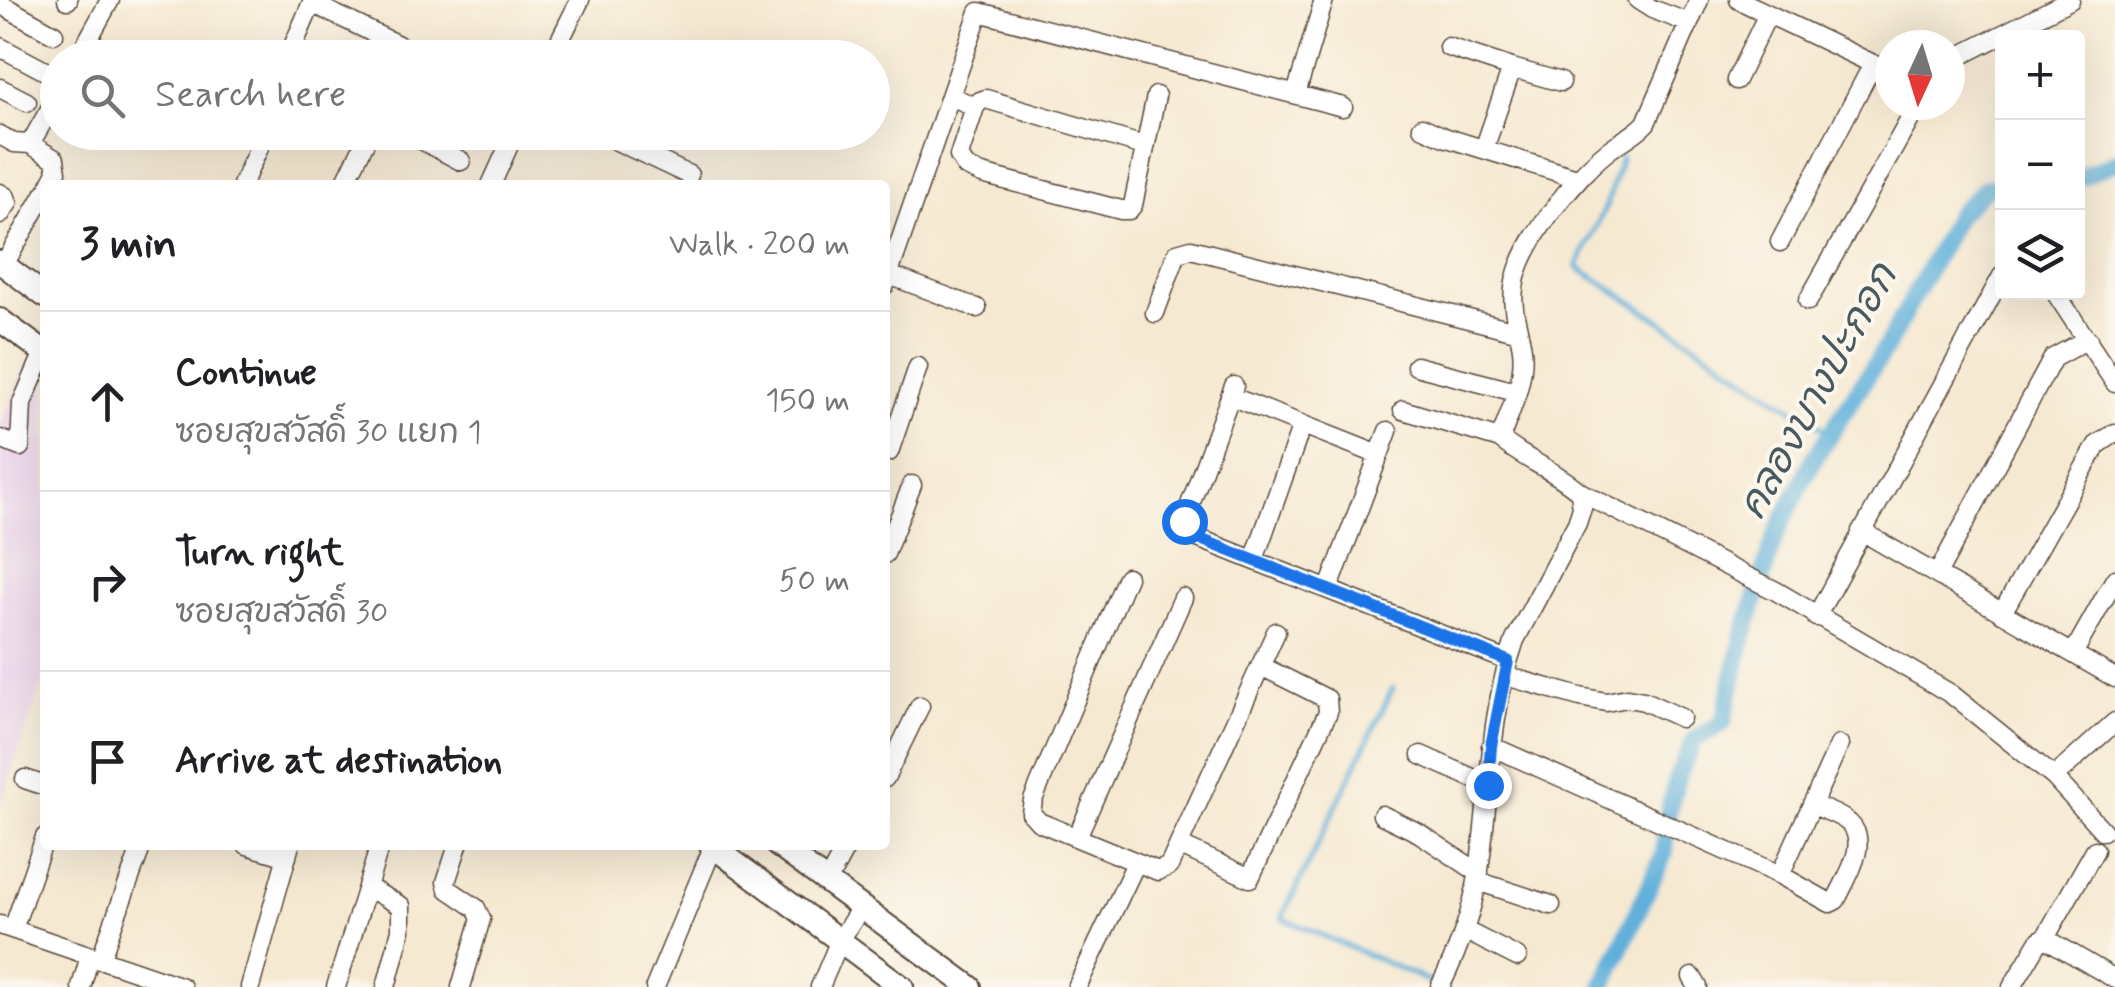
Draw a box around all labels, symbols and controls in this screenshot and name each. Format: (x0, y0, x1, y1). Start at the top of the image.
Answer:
north arrow (1875, 30, 1965, 120)
map controls (1995, 30, 2085, 300)
button: + (1995, 30, 2085, 120)
search box (40, 40, 890, 150)
icon: search (75, 68, 130, 123)
text: Search here (155, 71, 346, 120)
button: − (1995, 120, 2085, 210)
button: layers (1995, 210, 2085, 300)
text: 3 min (80, 218, 177, 273)
text: Walk · 200 m (669, 224, 850, 266)
water label: คลองบางปะกอก (1728, 254, 1911, 529)
text: Continue (175, 349, 317, 398)
icon: ahead (80, 374, 135, 429)
text: 150 m (765, 380, 850, 422)
text: ซอยสุขสวัสดิ์ 30 แยก 1 (175, 412, 482, 454)
route start (1162, 499, 1208, 545)
text: Turn right (175, 529, 344, 578)
icon: right (80, 554, 135, 609)
text: 50 m (778, 560, 850, 602)
text: ซอยสุขสวัสดิ์ 30 (175, 592, 388, 634)
icon: arrive (80, 734, 135, 789)
text: Arrive at destination (175, 737, 502, 786)
route end (1466, 763, 1512, 809)

